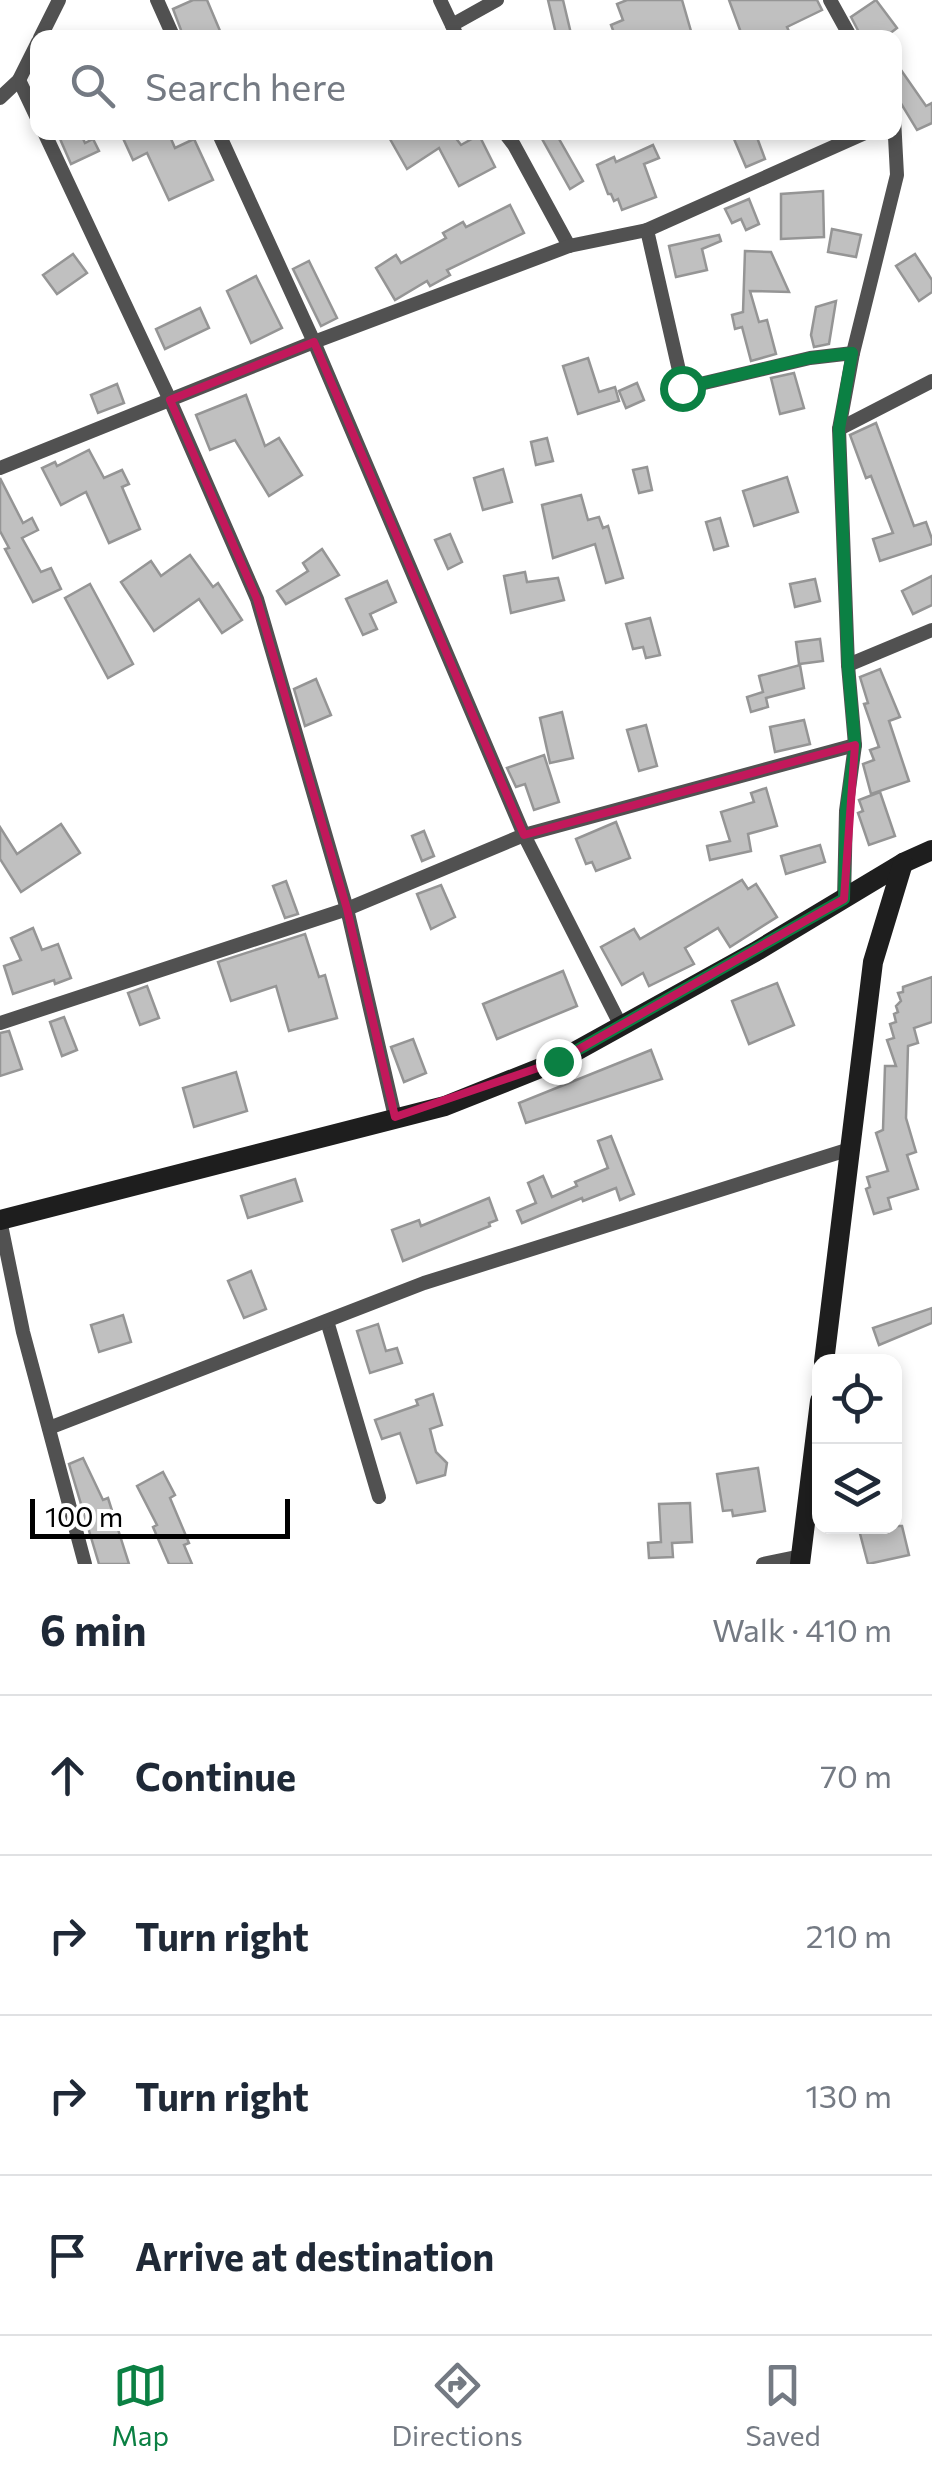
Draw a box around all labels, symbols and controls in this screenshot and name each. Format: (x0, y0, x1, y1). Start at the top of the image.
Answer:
search box (30, 30, 902, 140)
icon: search (65, 58, 120, 113)
text: Search here (145, 62, 346, 109)
route start (660, 366, 706, 412)
route end (536, 1039, 582, 1085)
map controls (812, 1354, 902, 1534)
button: locate (812, 1354, 902, 1444)
button: layers (812, 1444, 902, 1534)
scale bar (30, 1494, 290, 1538)
text: 100 m (45, 1499, 123, 1533)
text: 6 min (40, 1603, 147, 1655)
text: Walk · 410 m (712, 1609, 892, 1649)
icon: ahead (40, 1748, 95, 1803)
text: Continue (135, 1752, 296, 1799)
text: 70 m (820, 1755, 892, 1795)
icon: right (40, 1908, 95, 1963)
text: Turn right (135, 1912, 309, 1959)
text: 210 m (806, 1915, 892, 1955)
icon: right (40, 2068, 95, 2123)
text: Turn right (135, 2072, 309, 2119)
text: 130 m (805, 2075, 892, 2115)
icon: arrive (40, 2228, 95, 2283)
text: Arrive at destination (135, 2232, 494, 2279)
tab: Map (111, 2358, 169, 2452)
tab: Directions (391, 2358, 523, 2452)
tab: Saved (745, 2358, 821, 2452)

